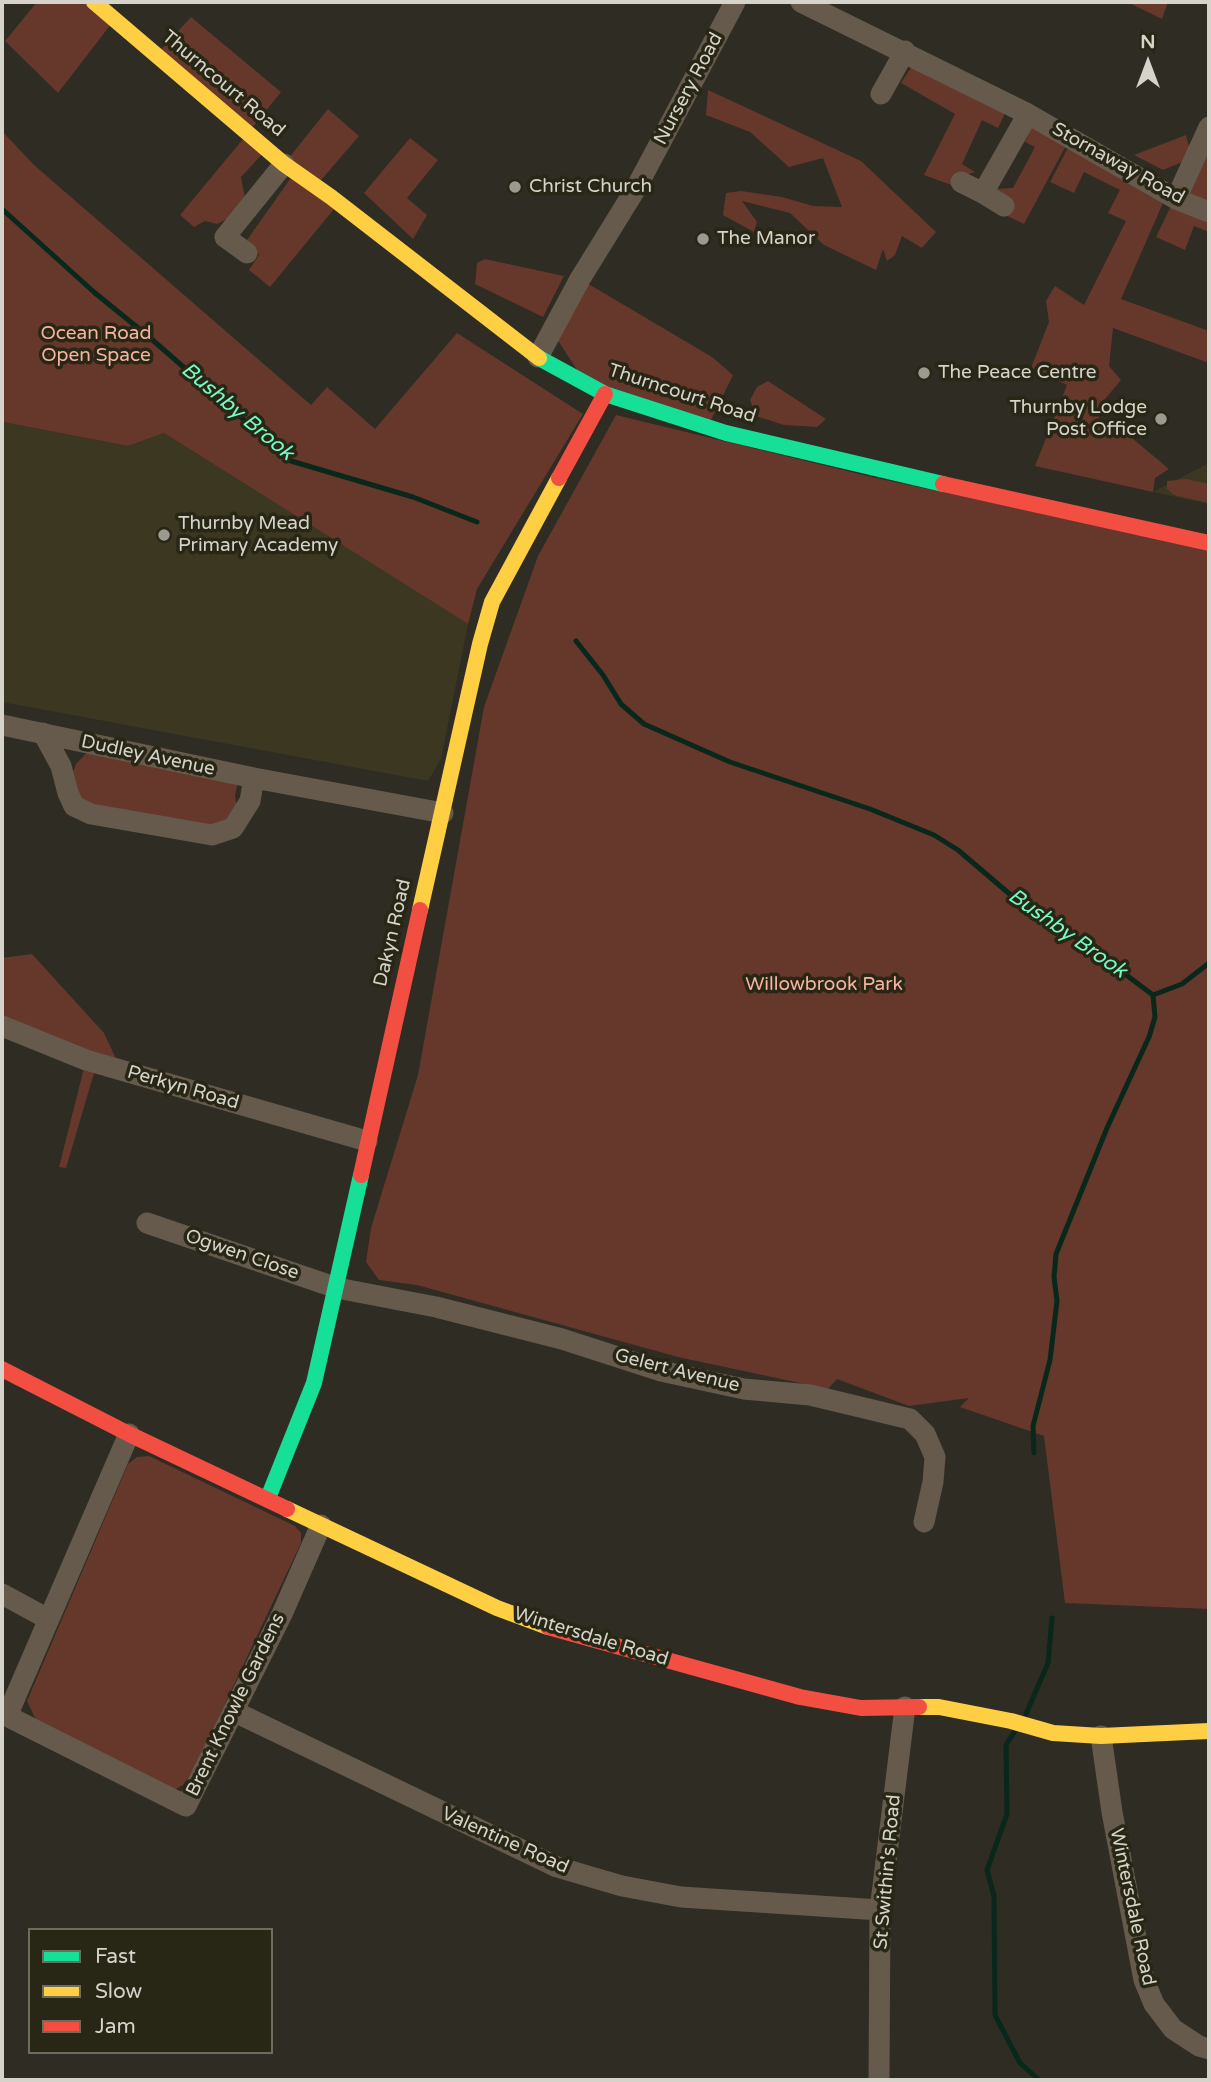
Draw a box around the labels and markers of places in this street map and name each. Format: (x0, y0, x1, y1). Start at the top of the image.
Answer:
place label: Christ Church (529, 176, 652, 198)
marker: Christ Church (507, 179, 523, 195)
place label: The Manor (717, 228, 815, 250)
marker: The Manor (695, 231, 711, 247)
place label: The Peace Centre (938, 362, 1096, 384)
marker: The Peace Centre (916, 365, 932, 381)
place label: Thurnby Lodge Post Office (1009, 397, 1147, 441)
marker: Thurnby Lodge Post Office (1153, 411, 1169, 427)
place label: Thurnby Mead Primary Academy (178, 513, 338, 557)
marker: Thurnby Mead Primary Academy (156, 527, 172, 543)

